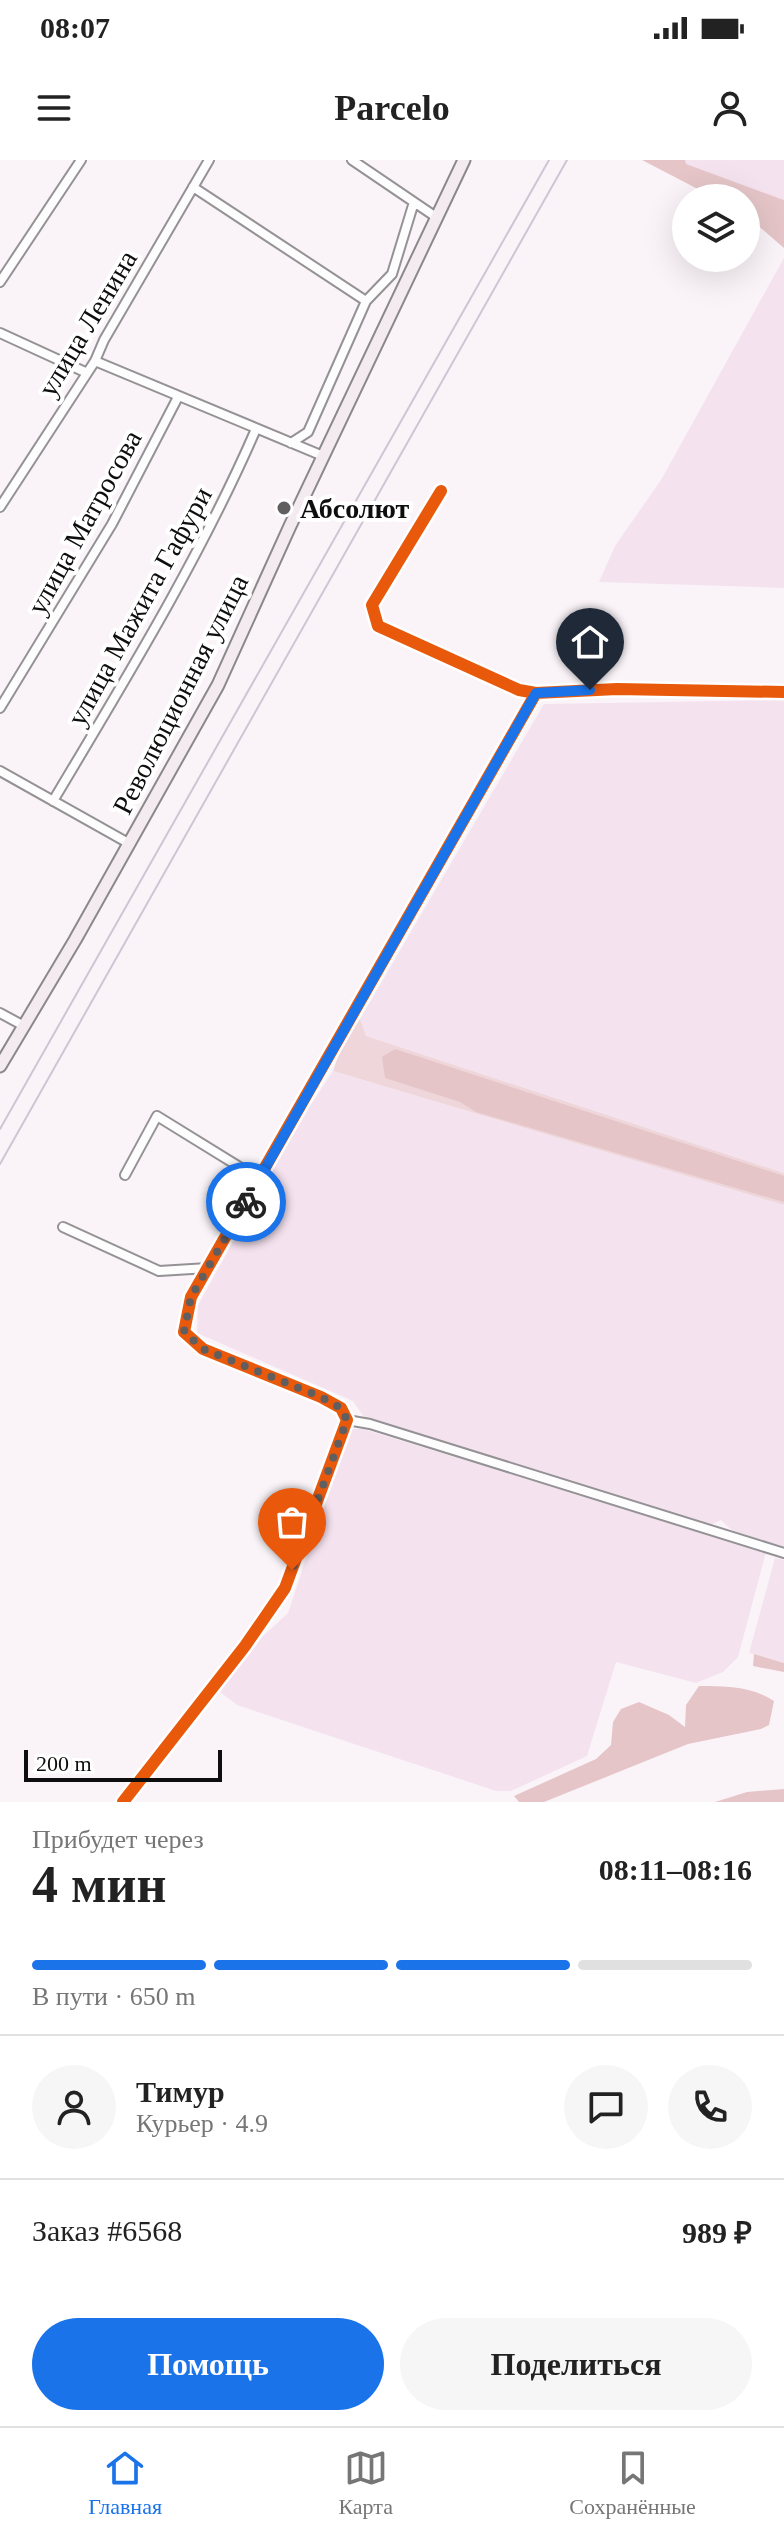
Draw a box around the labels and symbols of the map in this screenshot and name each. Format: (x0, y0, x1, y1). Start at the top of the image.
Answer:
street label: улица Ленина (32, 244, 143, 402)
street label: улица Матросова (21, 424, 148, 620)
street label: улица Мажита Гафури (61, 481, 218, 731)
place label: Абсолют (300, 493, 410, 524)
marker: Абсолют (275, 499, 293, 517)
street label: Революционная улица (107, 569, 255, 819)
pin (556, 608, 624, 690)
courier (206, 1162, 286, 1242)
pin (258, 1488, 326, 1570)
scale bar (24, 1746, 222, 1782)

